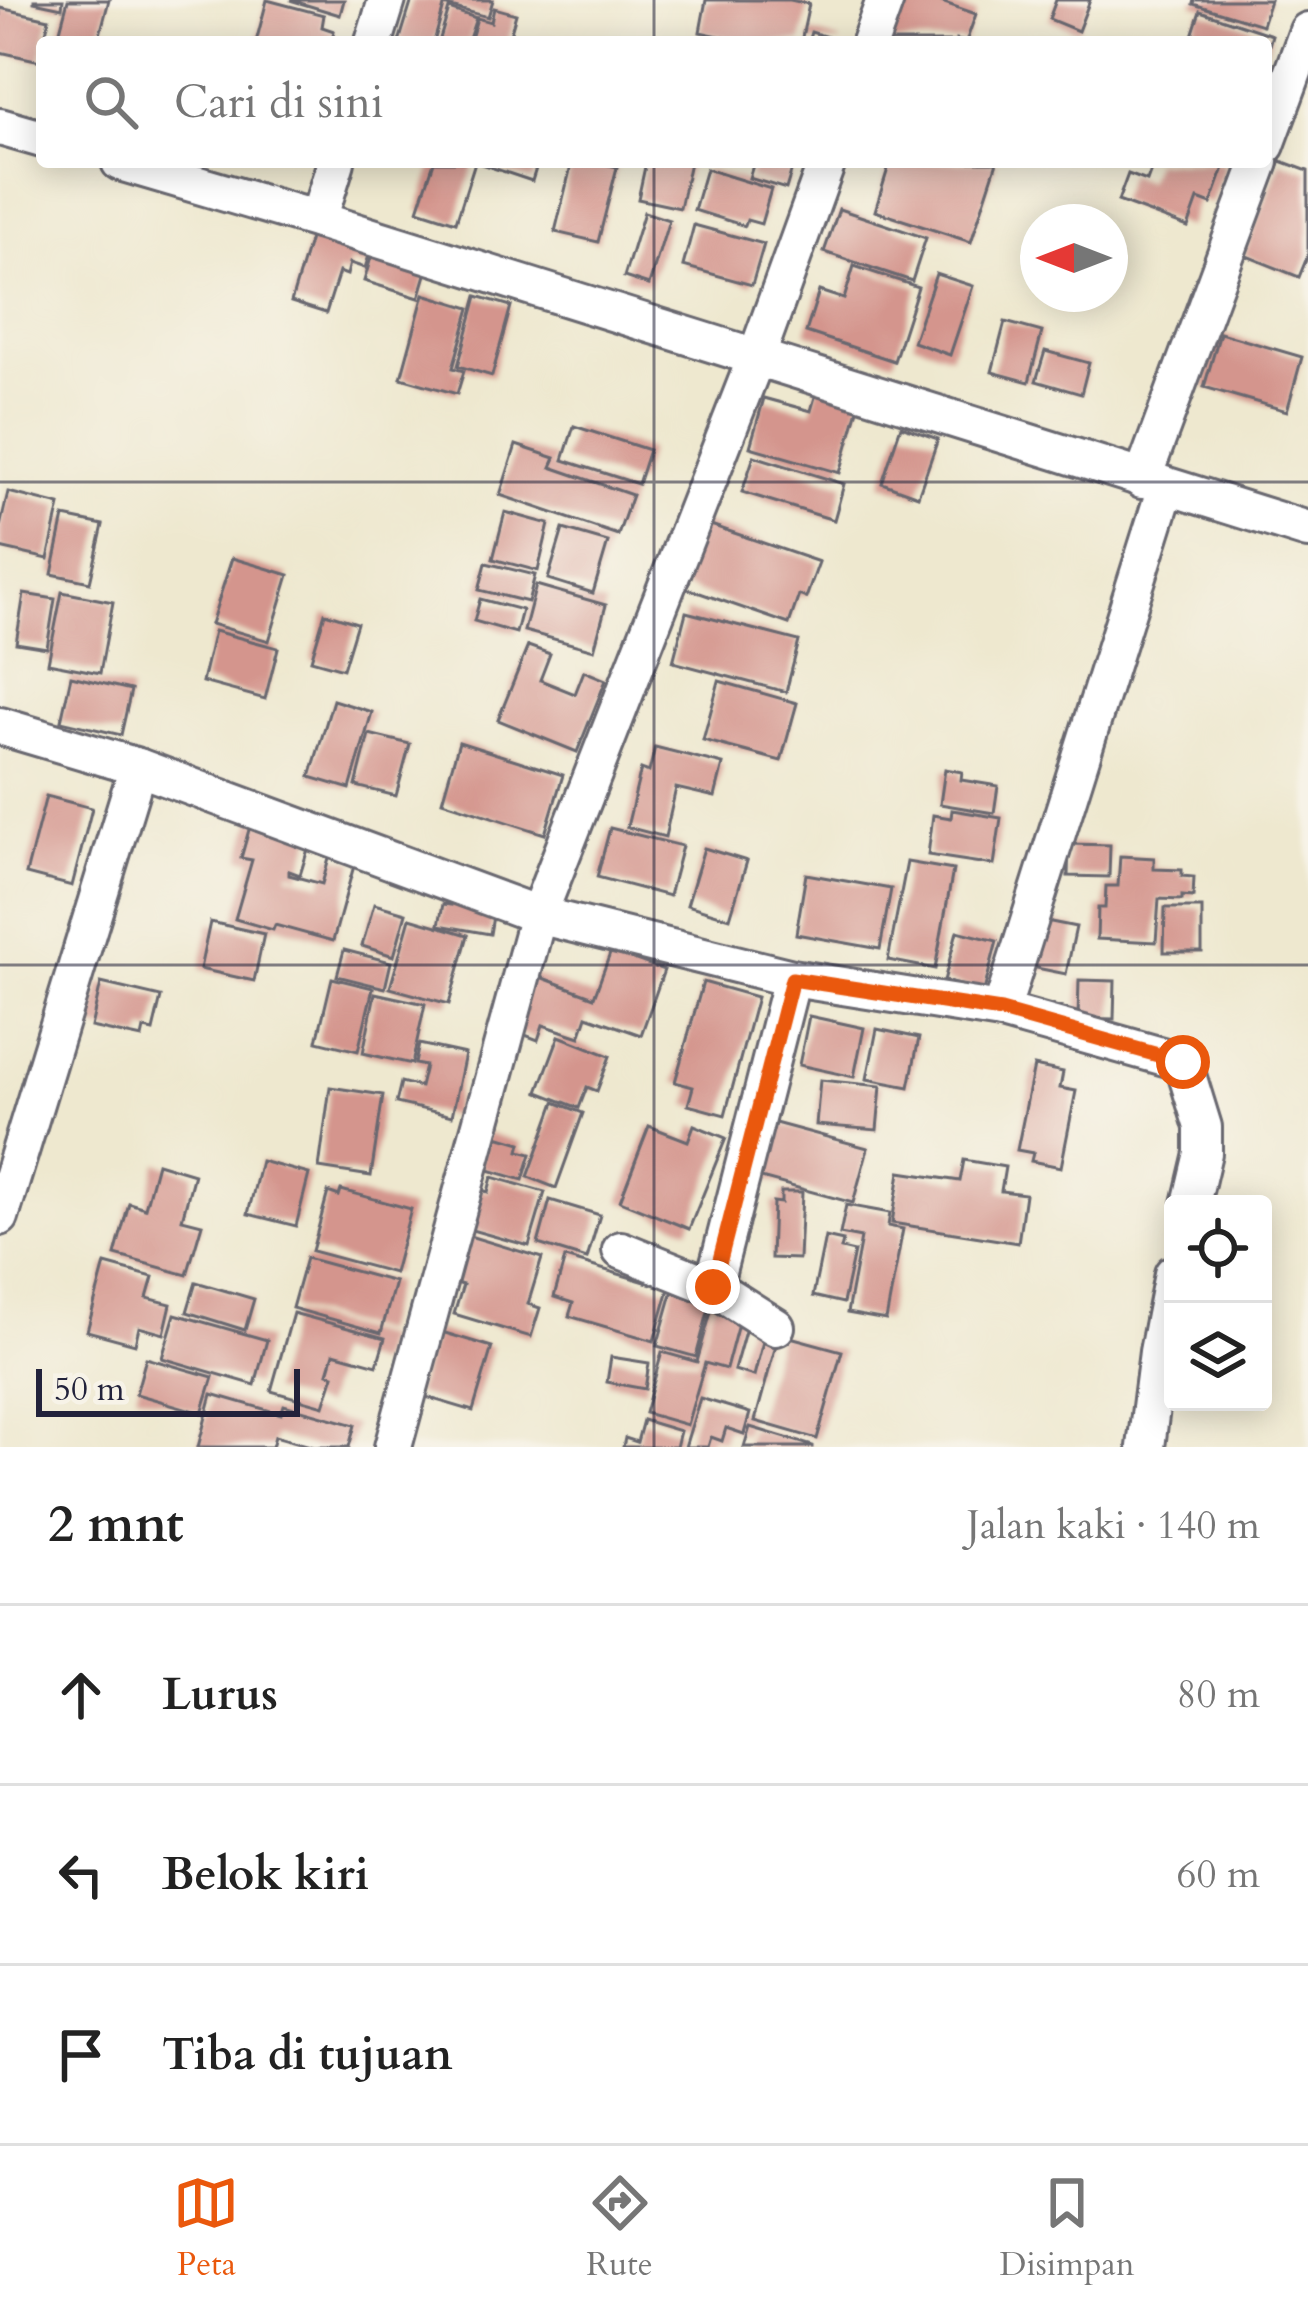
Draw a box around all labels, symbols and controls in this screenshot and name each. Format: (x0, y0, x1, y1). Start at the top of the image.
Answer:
search box (36, 36, 1272, 168)
icon: search (78, 69, 144, 135)
text: Cari di sini (174, 72, 384, 133)
north arrow (1020, 204, 1128, 312)
route start (1156, 1035, 1210, 1089)
map controls (1164, 1195, 1272, 1411)
button: locate (1164, 1195, 1272, 1303)
route end (686, 1260, 740, 1314)
button: layers (1164, 1303, 1272, 1411)
scale bar (36, 1363, 300, 1416)
text: 50 m (54, 1367, 125, 1412)
text: 2 mnt (48, 1490, 184, 1560)
text: Jalan kaki · 140 m (967, 1499, 1260, 1552)
icon: ahead (48, 1662, 114, 1728)
text: Lurus (162, 1664, 278, 1725)
text: 80 m (1177, 1668, 1260, 1721)
icon: left (48, 1842, 114, 1908)
text: Belok kiri (162, 1844, 369, 1905)
text: 60 m (1177, 1848, 1260, 1901)
icon: arrive (48, 2022, 114, 2088)
text: Tiba di tujuan (162, 2024, 453, 2085)
tab: Peta (173, 2170, 239, 2287)
tab: Rute (586, 2170, 653, 2287)
tab: Disimpan (1000, 2170, 1135, 2287)

